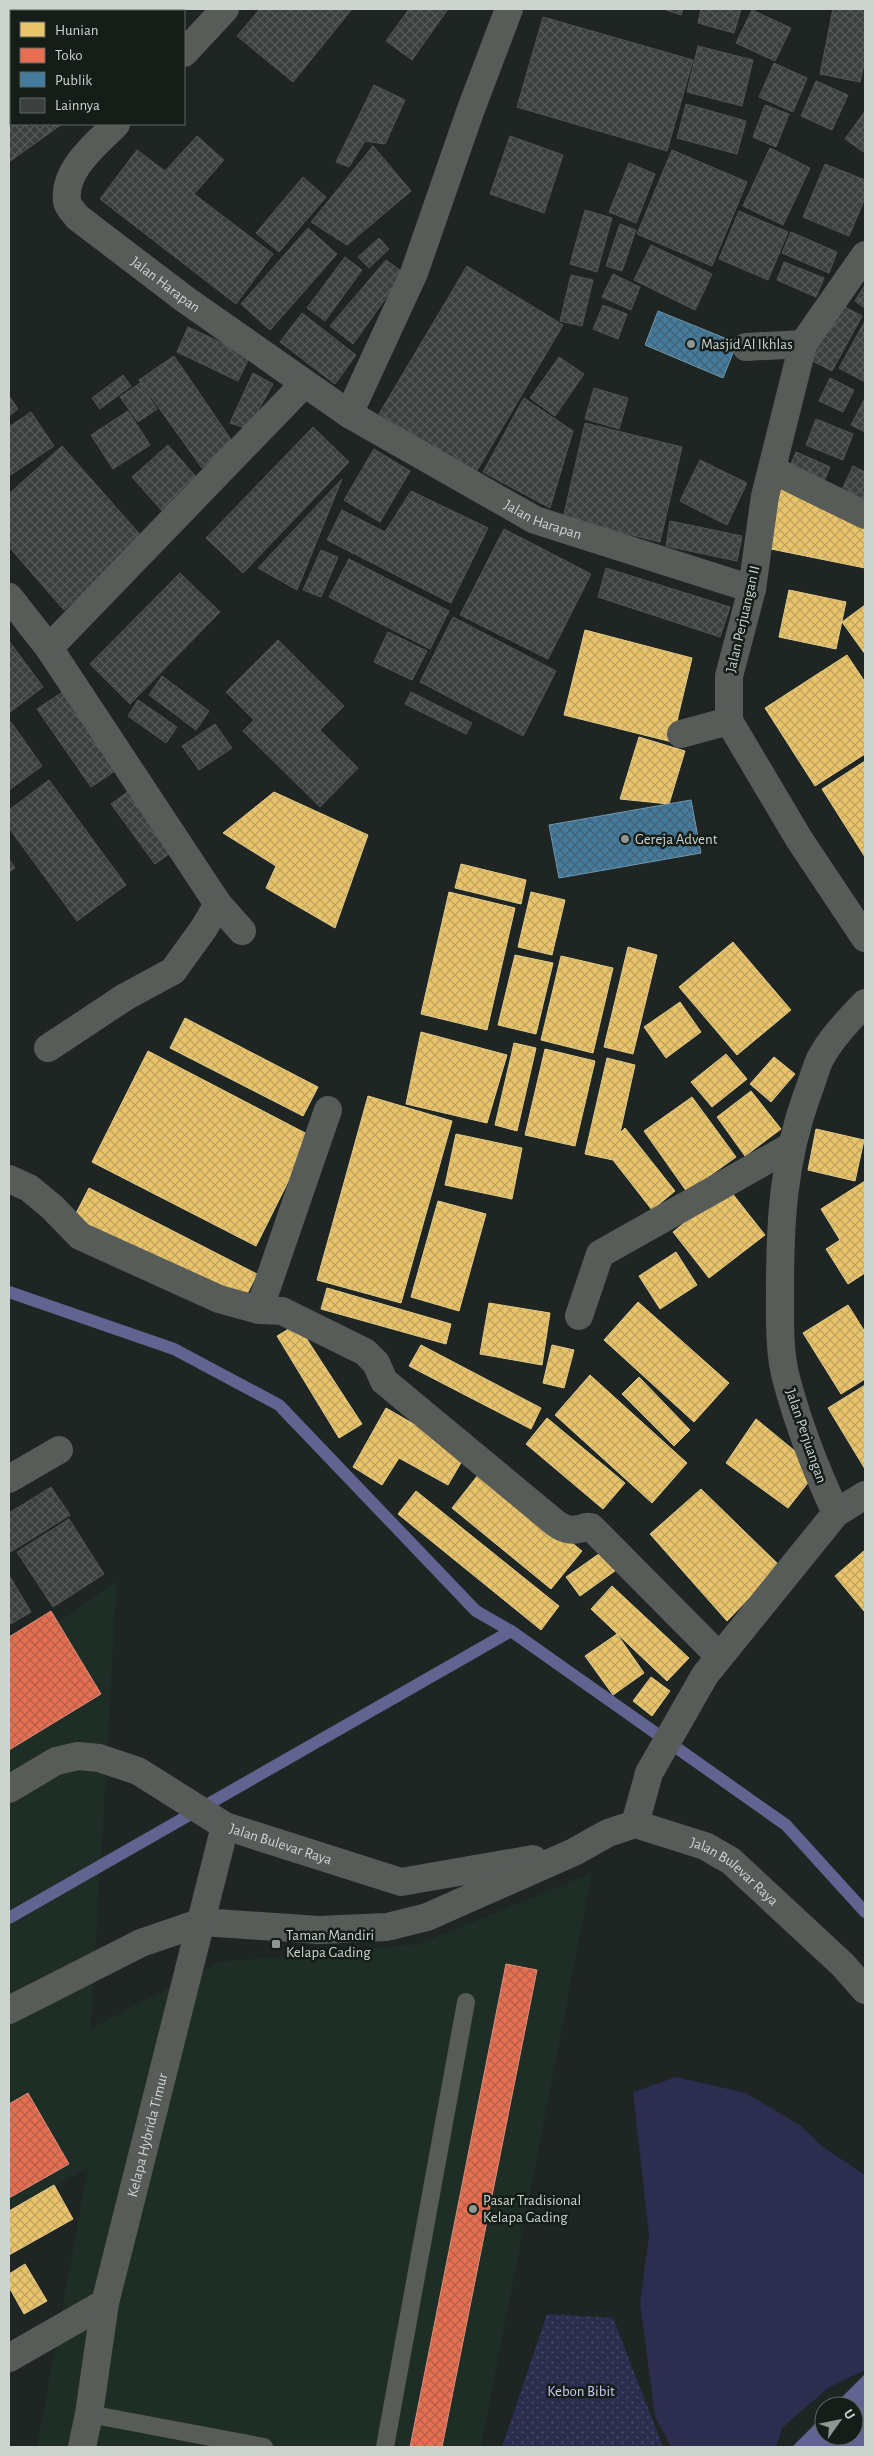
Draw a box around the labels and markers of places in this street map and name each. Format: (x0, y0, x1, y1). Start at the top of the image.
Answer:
place label: Masjid Al Ikhlas (701, 337, 793, 352)
marker: Masjid Al Ikhlas (685, 338, 697, 350)
place label: Gereja Advent (635, 832, 718, 847)
marker: Gereja Advent (619, 833, 631, 845)
place label: Taman Mandiri Kelapa Gading (286, 1928, 374, 1960)
marker: Taman Mandiri Kelapa Gading (270, 1938, 282, 1950)
place label: Pasar Tradisional Kelapa Gading (483, 2193, 581, 2225)
marker: Pasar Tradisional Kelapa Gading (467, 2203, 479, 2215)

